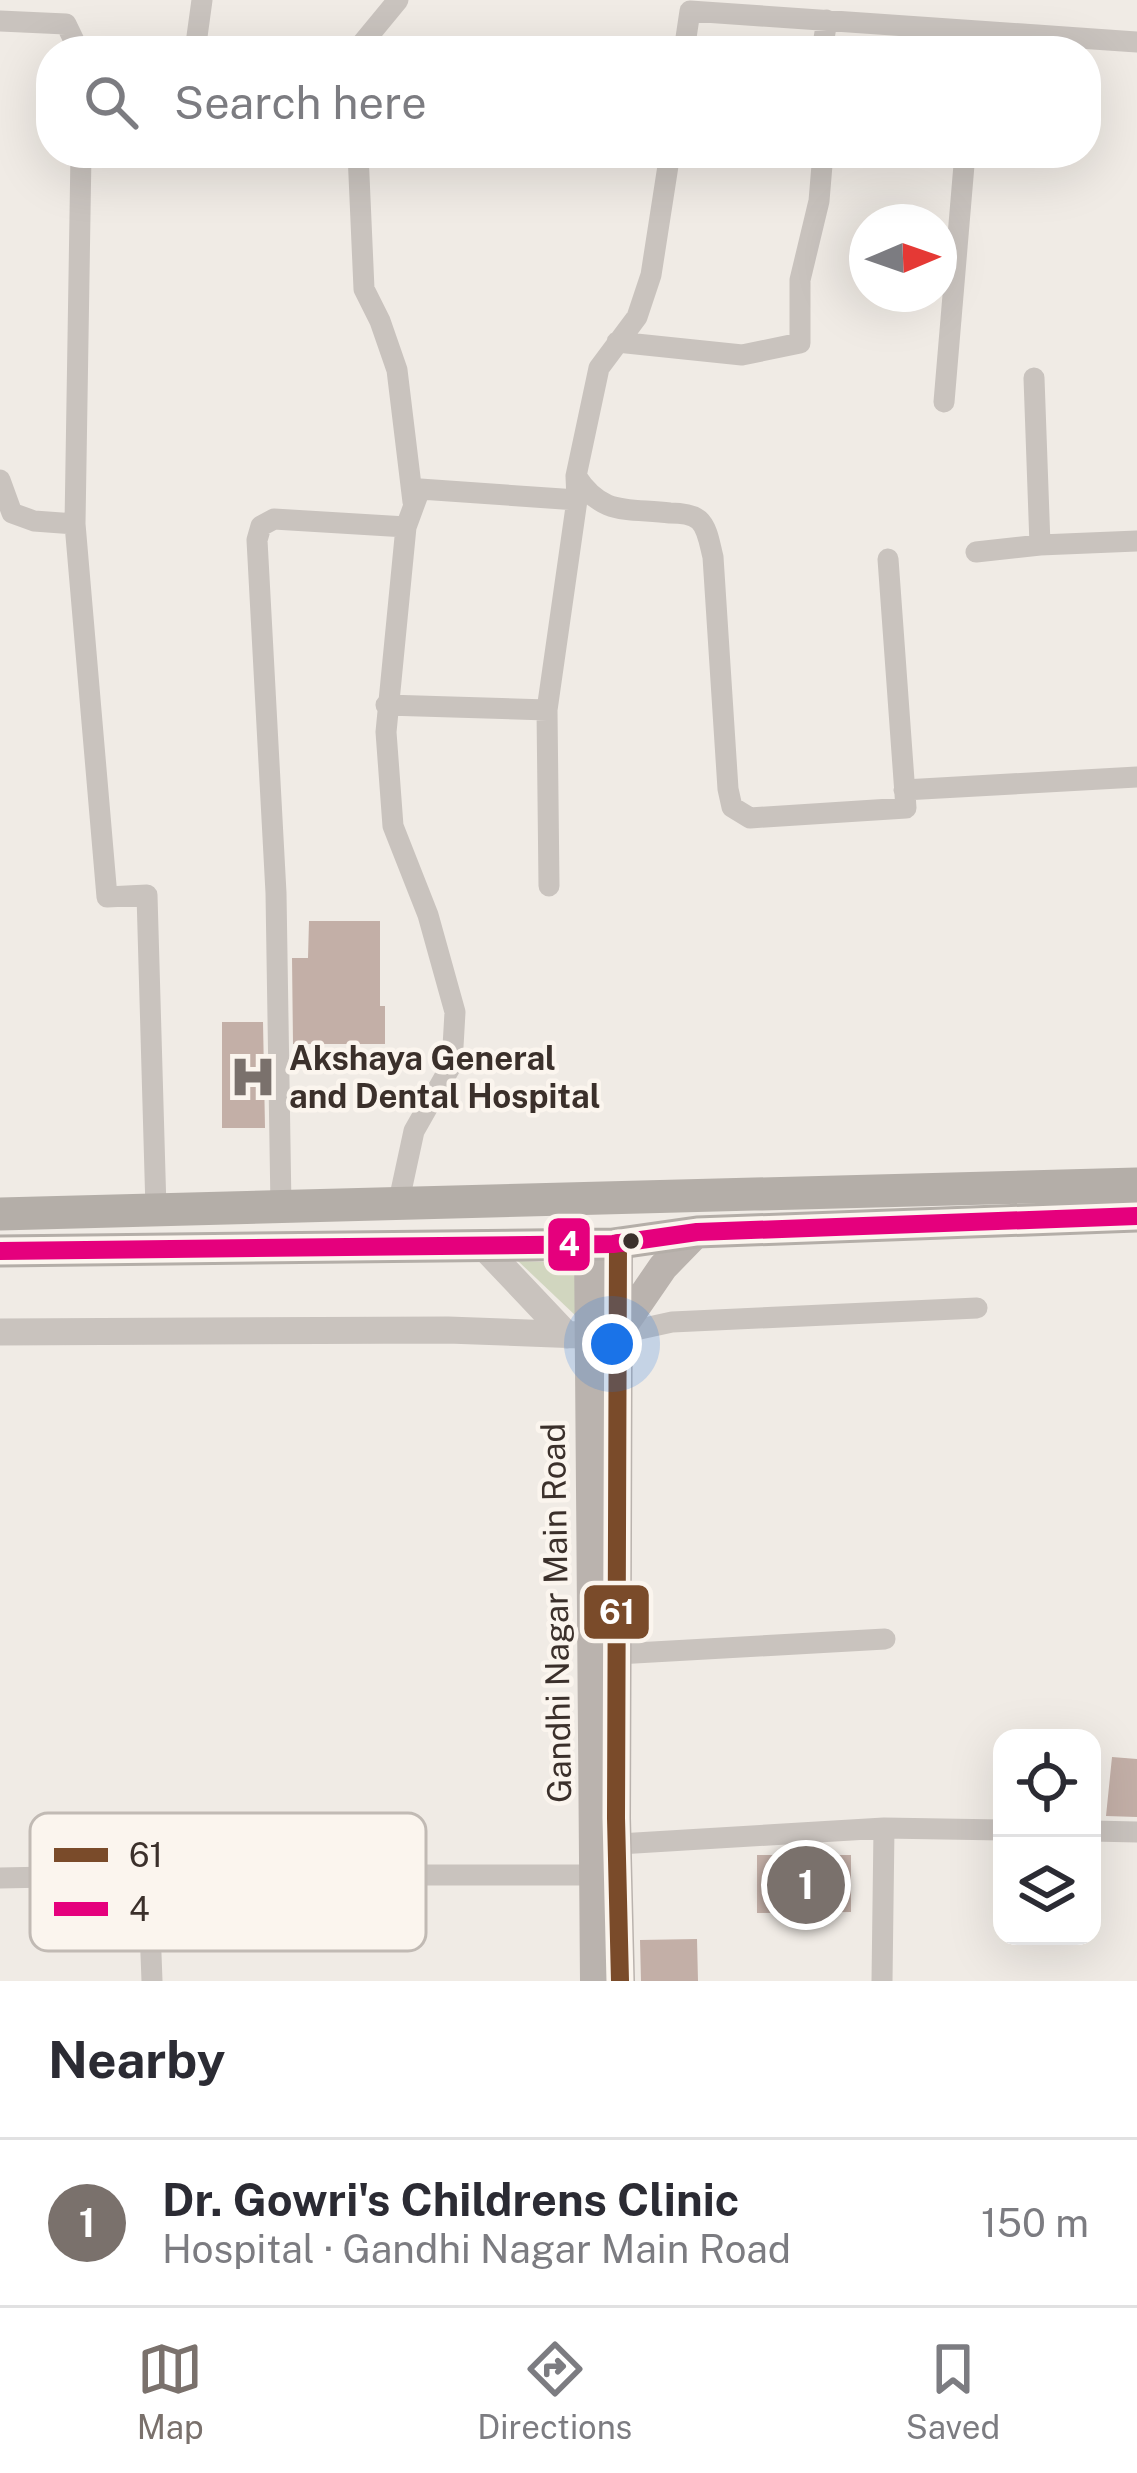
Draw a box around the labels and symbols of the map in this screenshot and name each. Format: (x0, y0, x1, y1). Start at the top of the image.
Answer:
north arrow (849, 204, 957, 312)
place label: Akshaya General and Dental Hospital (289, 1039, 601, 1115)
hospital icon: Akshaya General and Dental Hospital (228, 1052, 278, 1102)
line badge: 4 (546, 1216, 592, 1273)
text: 4 (558, 1225, 580, 1263)
unlabelled marker (620, 1230, 642, 1252)
your location (582, 1314, 642, 1374)
street label: Gandhi Nagar Main Road (534, 1423, 578, 1803)
line badge: 61 (582, 1583, 651, 1641)
text: 61 (599, 1593, 635, 1631)
legend (30, 1813, 426, 1951)
text: 61 (129, 1836, 163, 1874)
pin: 1 (767, 1840, 845, 1930)
text: 4 (129, 1890, 150, 1928)

